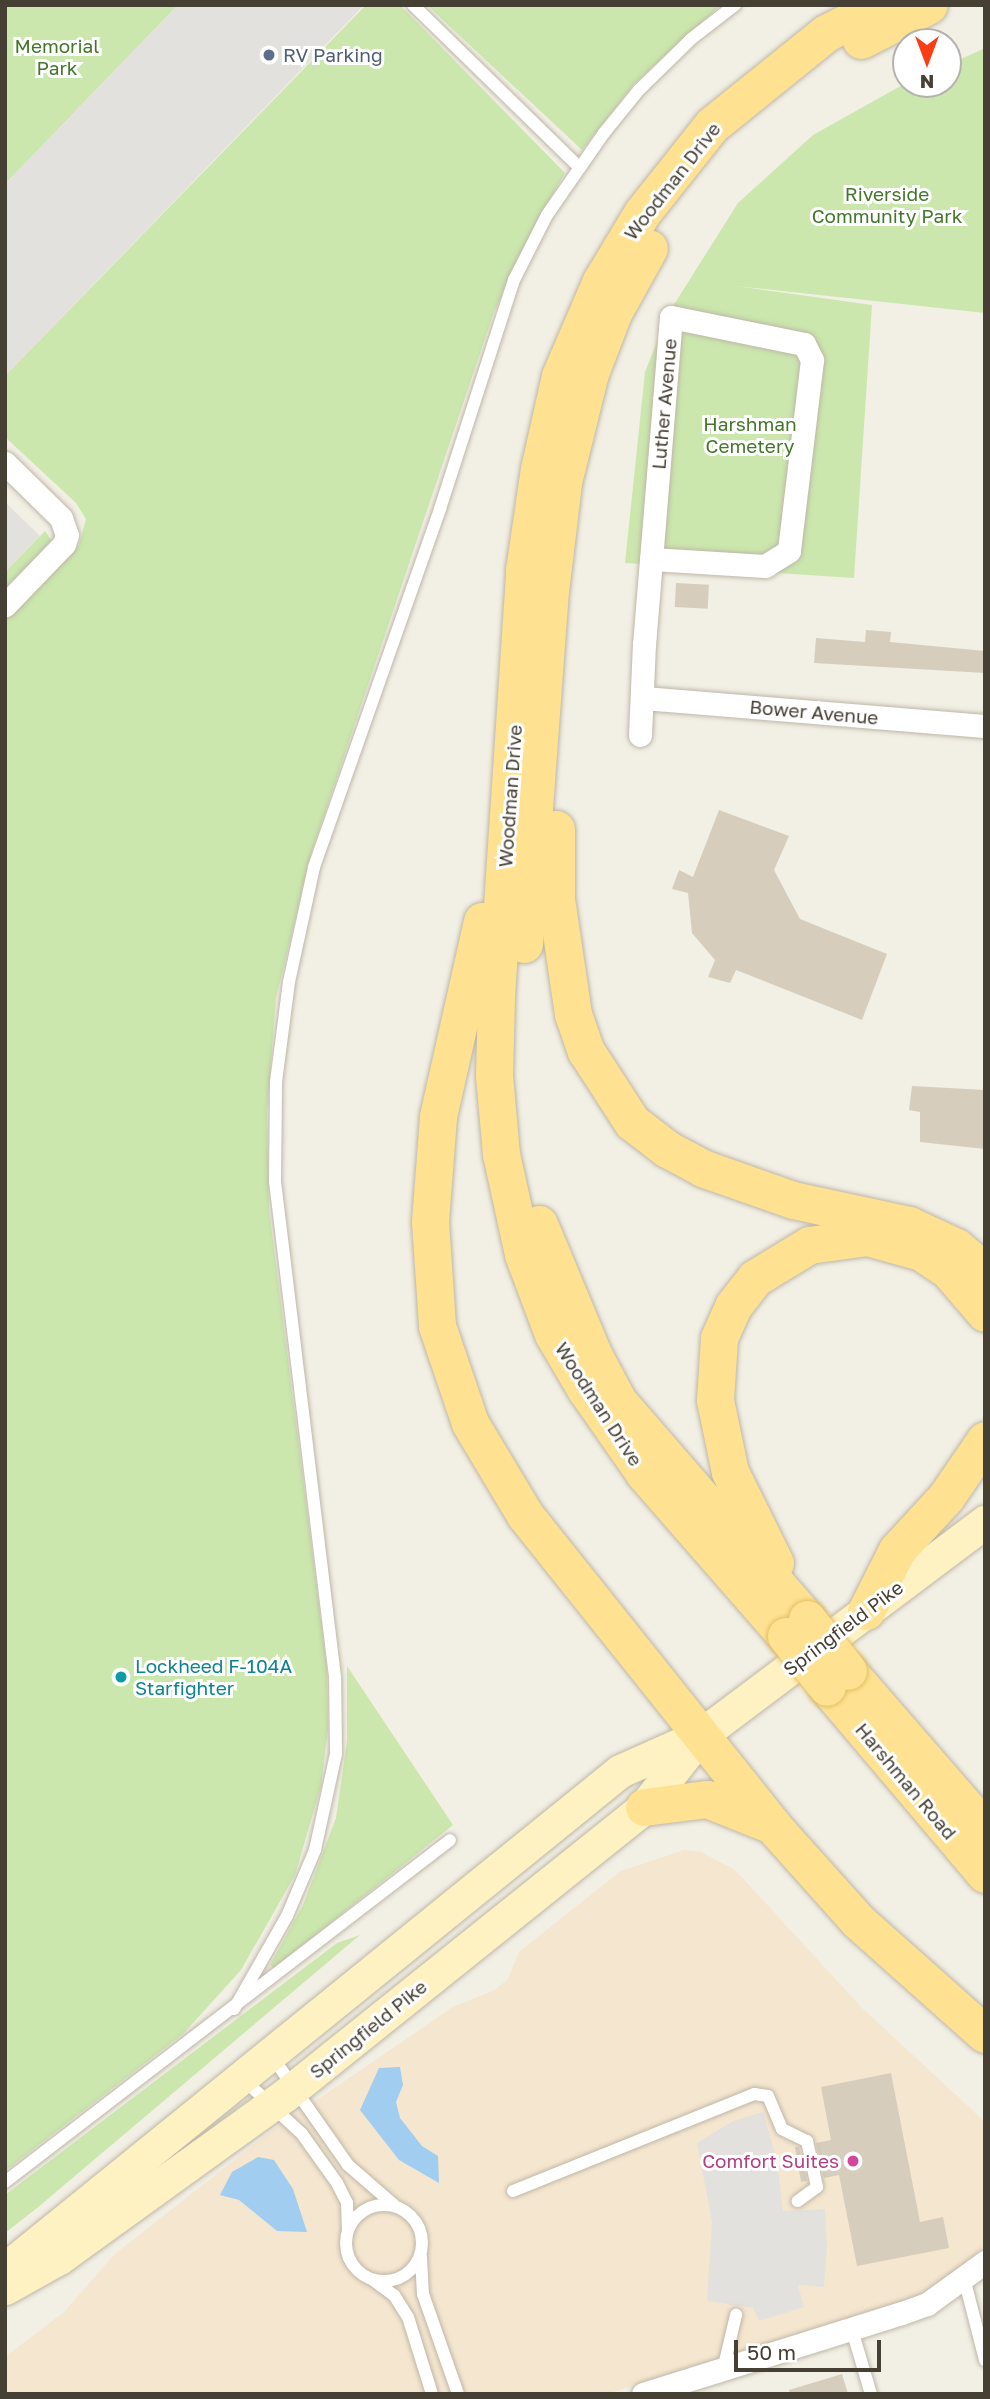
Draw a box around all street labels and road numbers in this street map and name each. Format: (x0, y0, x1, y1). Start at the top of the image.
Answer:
street label: Woodman Drive (619, 118, 725, 244)
street label: Luther Avenue (647, 338, 681, 470)
street label: Bower Avenue (749, 695, 879, 729)
street label: Woodman Drive (494, 724, 526, 868)
street label: Woodman Drive (550, 1338, 648, 1470)
street label: Springfield Pike (779, 1576, 907, 1680)
street label: Harshman Road (851, 1718, 961, 1844)
street label: Springfield Pike (305, 1975, 431, 2083)

